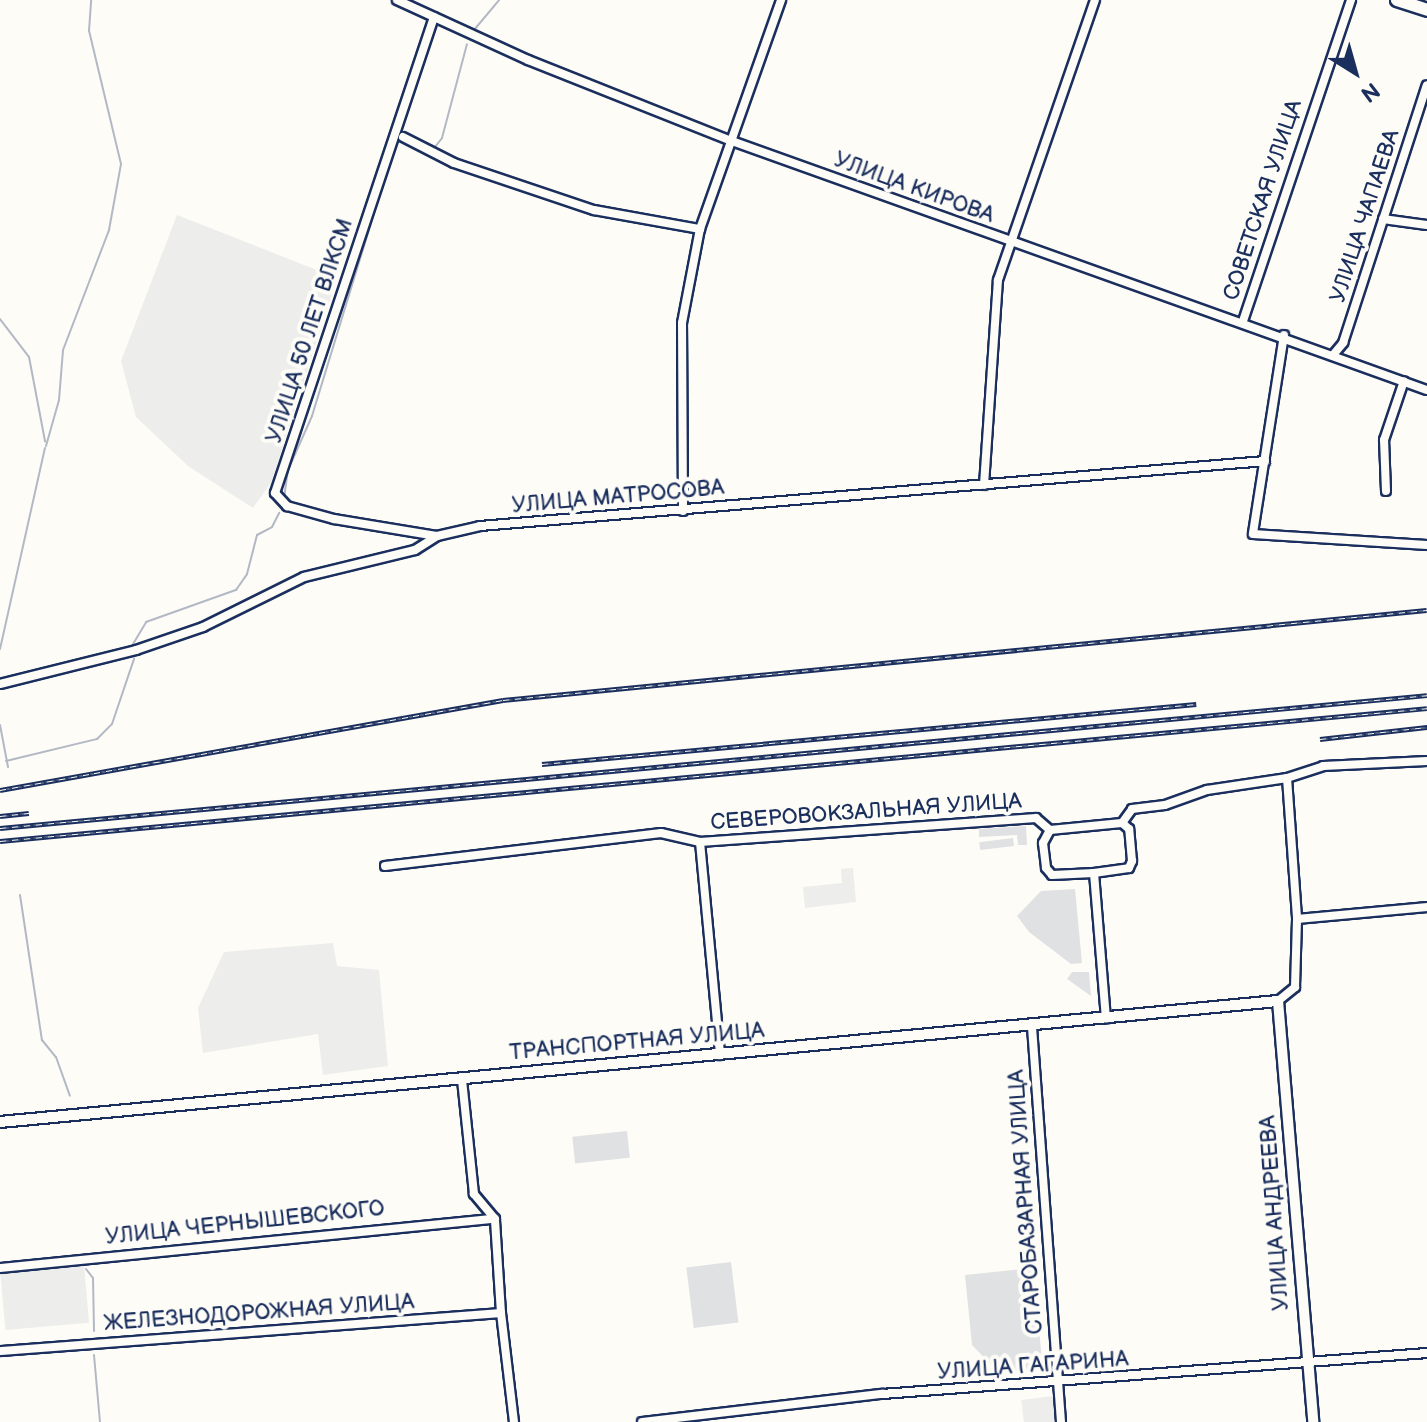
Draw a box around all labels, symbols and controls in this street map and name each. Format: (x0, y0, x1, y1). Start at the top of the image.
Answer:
north arrow (1315, 32, 1395, 112)
text: N (1355, 76, 1384, 107)
street label: СОВЕТСКАЯ УЛИЦА (1218, 96, 1308, 304)
street label: УЛИЦА ЧАПАЕВА (1325, 126, 1405, 306)
street label: УЛИЦА КИРОВА (830, 147, 998, 229)
street label: УЛИЦА 50 ЛЕТ ВЛКСМ (261, 215, 359, 447)
street label: УЛИЦА МАТРОСОВА (511, 475, 725, 519)
street label: СЕВЕРОВОКЗАЛЬНАЯ УЛИЦА (710, 788, 1022, 836)
street label: ТРАНСПОРТНАЯ УЛИЦА (508, 1018, 766, 1066)
street label: СТАРОБАЗАРНАЯ УЛИЦА (1004, 1069, 1048, 1335)
street label: УЛИЦА АНДРЕЕВА (1255, 1114, 1295, 1312)
street label: УЛИЦА ЧЕРНЫШЕВСКОГО (104, 1195, 386, 1251)
street label: ЖЕЛЕЗНОДОРОЖНАЯ УЛИЦА (103, 1289, 415, 1337)
street label: УЛИЦА ГАГАРИНА (937, 1346, 1129, 1386)

